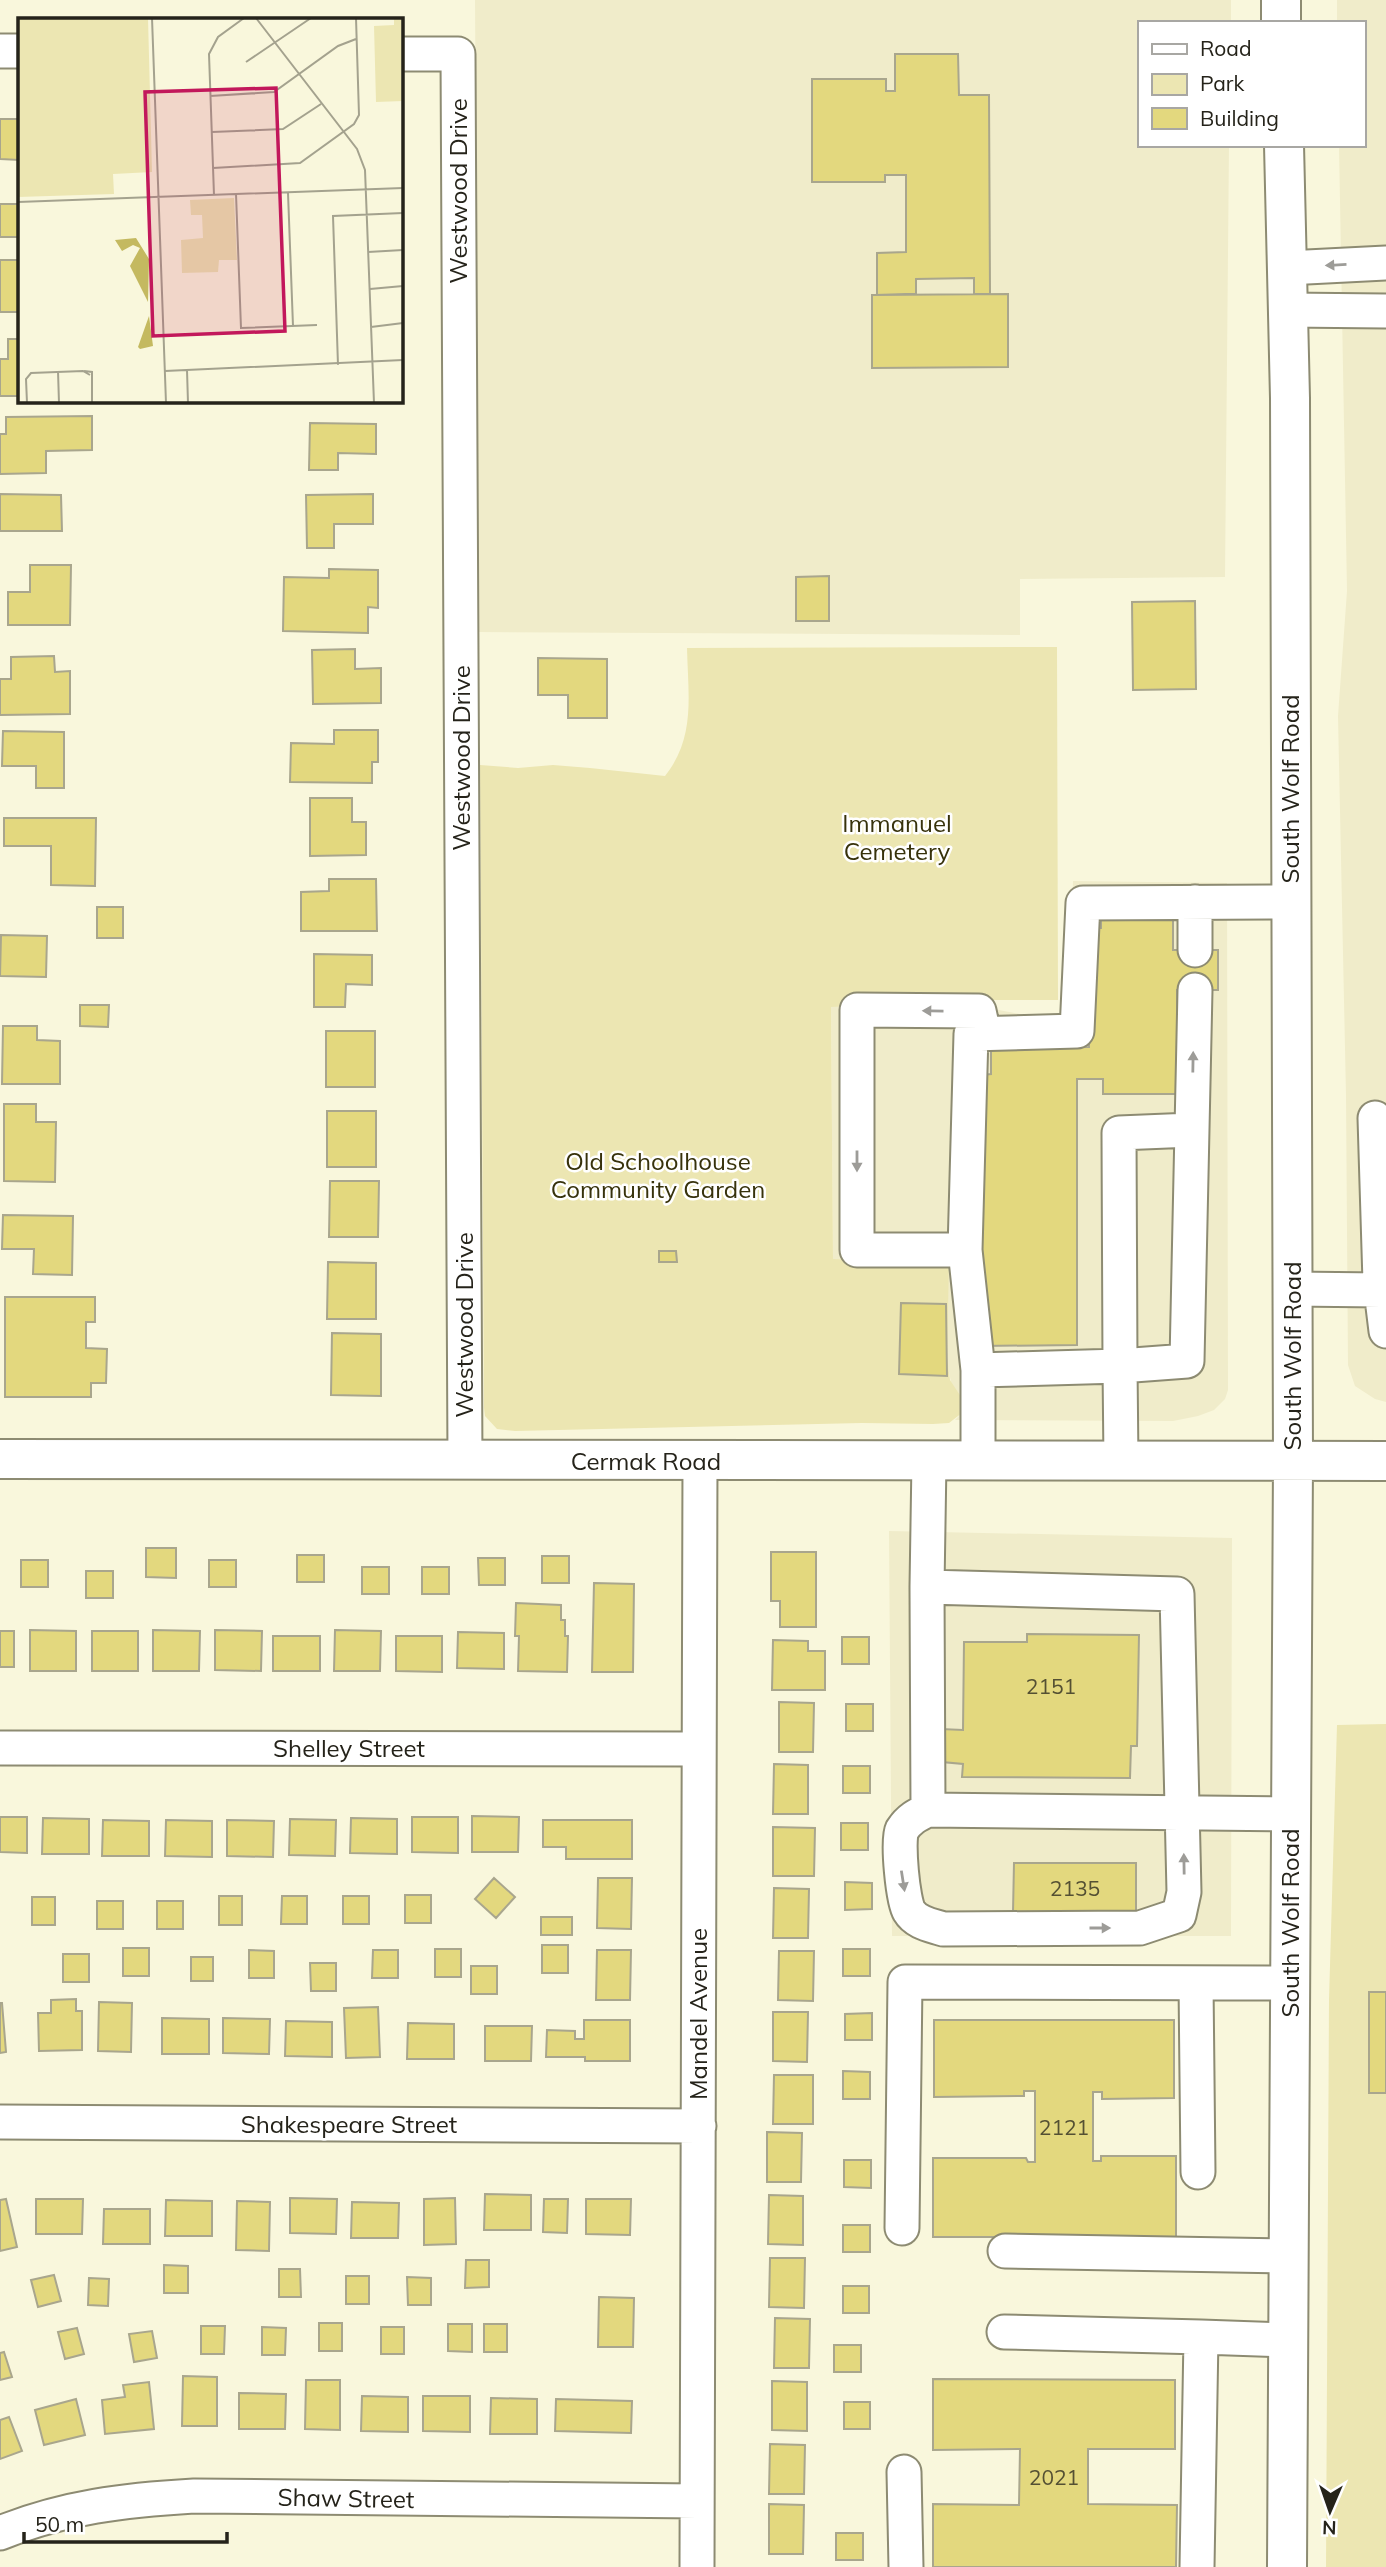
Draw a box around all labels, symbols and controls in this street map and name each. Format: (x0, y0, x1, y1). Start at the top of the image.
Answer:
inset map (18, 18, 402, 402)
legend (1138, 21, 1365, 147)
text: Road (1200, 35, 1251, 61)
text: Park (1200, 70, 1244, 96)
street label: Westwood Drive (443, 98, 473, 284)
text: Building (1200, 105, 1279, 131)
one-way arrow (1325, 260, 1347, 271)
street label: Westwood Drive (446, 665, 476, 851)
street label: South Wolf Road (1275, 694, 1305, 884)
park label: Immanuel Cemetery (842, 808, 952, 866)
one-way arrow (922, 1005, 944, 1017)
one-way arrow (1188, 1051, 1199, 1073)
park label: Old Schoolhouse Community Garden (551, 1146, 765, 1204)
one-way arrow (851, 1151, 863, 1173)
street label: Westwood Drive (449, 1232, 479, 1418)
street label: South Wolf Road (1277, 1261, 1307, 1451)
street label: Cermak Road (571, 1446, 721, 1476)
house number: 2151 (1026, 1673, 1076, 1699)
street label: Shelley Street (273, 1733, 425, 1763)
street label: South Wolf Road (1275, 1828, 1305, 2018)
one-way arrow (1178, 1853, 1190, 1875)
one-way arrow (898, 1871, 909, 1893)
house number: 2135 (1050, 1875, 1100, 1901)
one-way arrow (1090, 1922, 1112, 1934)
street label: Mandel Avenue (683, 1928, 713, 2100)
street label: Shakespeare Street (241, 2109, 457, 2139)
house number: 2121 (1039, 2114, 1089, 2140)
house number: 2021 (1029, 2464, 1079, 2490)
north arrow (1295, 2476, 1365, 2546)
street label: Shaw Street (277, 2482, 415, 2514)
scale bar (24, 2500, 228, 2544)
text: 50 m (35, 2511, 84, 2537)
text: N (1322, 2516, 1337, 2540)

